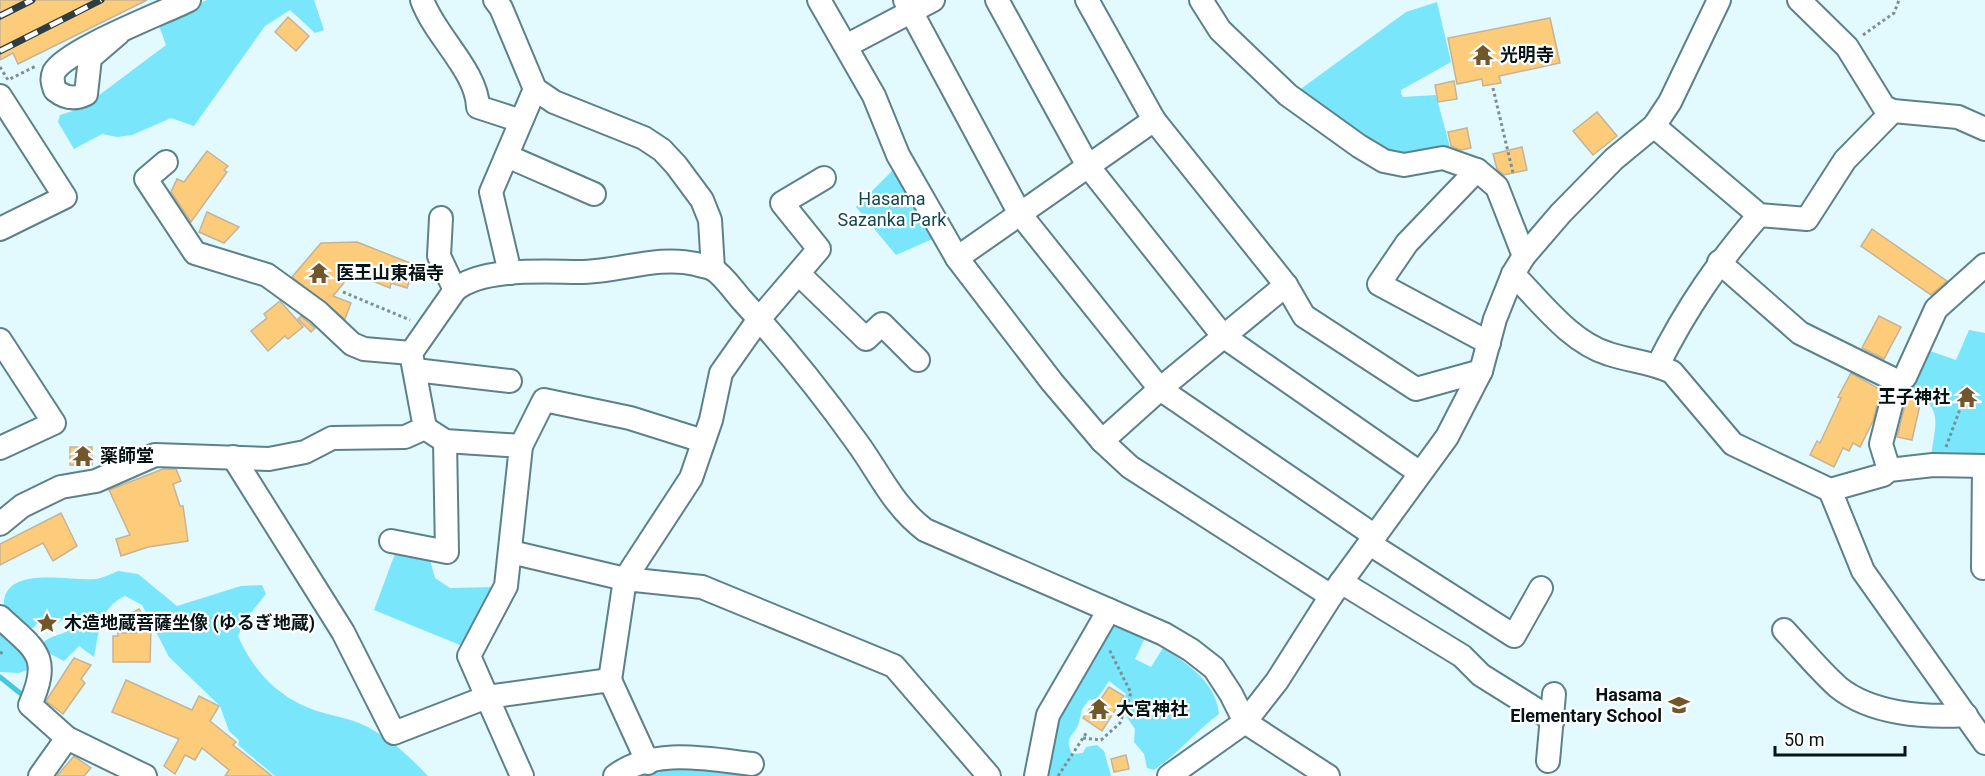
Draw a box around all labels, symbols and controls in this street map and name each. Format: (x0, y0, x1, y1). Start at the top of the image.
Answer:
temple icon: 光明寺 (1471, 43, 1495, 67)
place label: 光明寺 (1500, 44, 1554, 65)
park label: Hasama Sazanka Park (838, 188, 947, 230)
temple icon: 医王山東福寺 (307, 261, 331, 285)
place label: 医王山東福寺 (336, 262, 444, 283)
temple icon: 王子神社 (1955, 385, 1979, 409)
place label: 王子神社 (1878, 386, 1950, 407)
temple icon: 薬師堂 (71, 444, 95, 468)
place label: 薬師堂 (100, 445, 154, 466)
place icon: 木造地蔵菩薩坐像 (ゆるぎ地蔵) (35, 611, 59, 635)
place label: 木造地蔵菩薩坐像 (ゆるぎ地蔵) (64, 612, 315, 634)
place label: Hasama Elementary School (1510, 684, 1662, 726)
school or university icon: Hasama Elementary School (1667, 693, 1691, 717)
temple icon: 大宮神社 (1087, 697, 1111, 721)
place label: 大宮神社 (1116, 698, 1188, 719)
scale bar (1775, 719, 1906, 757)
text: 50 m (1784, 729, 1824, 750)

